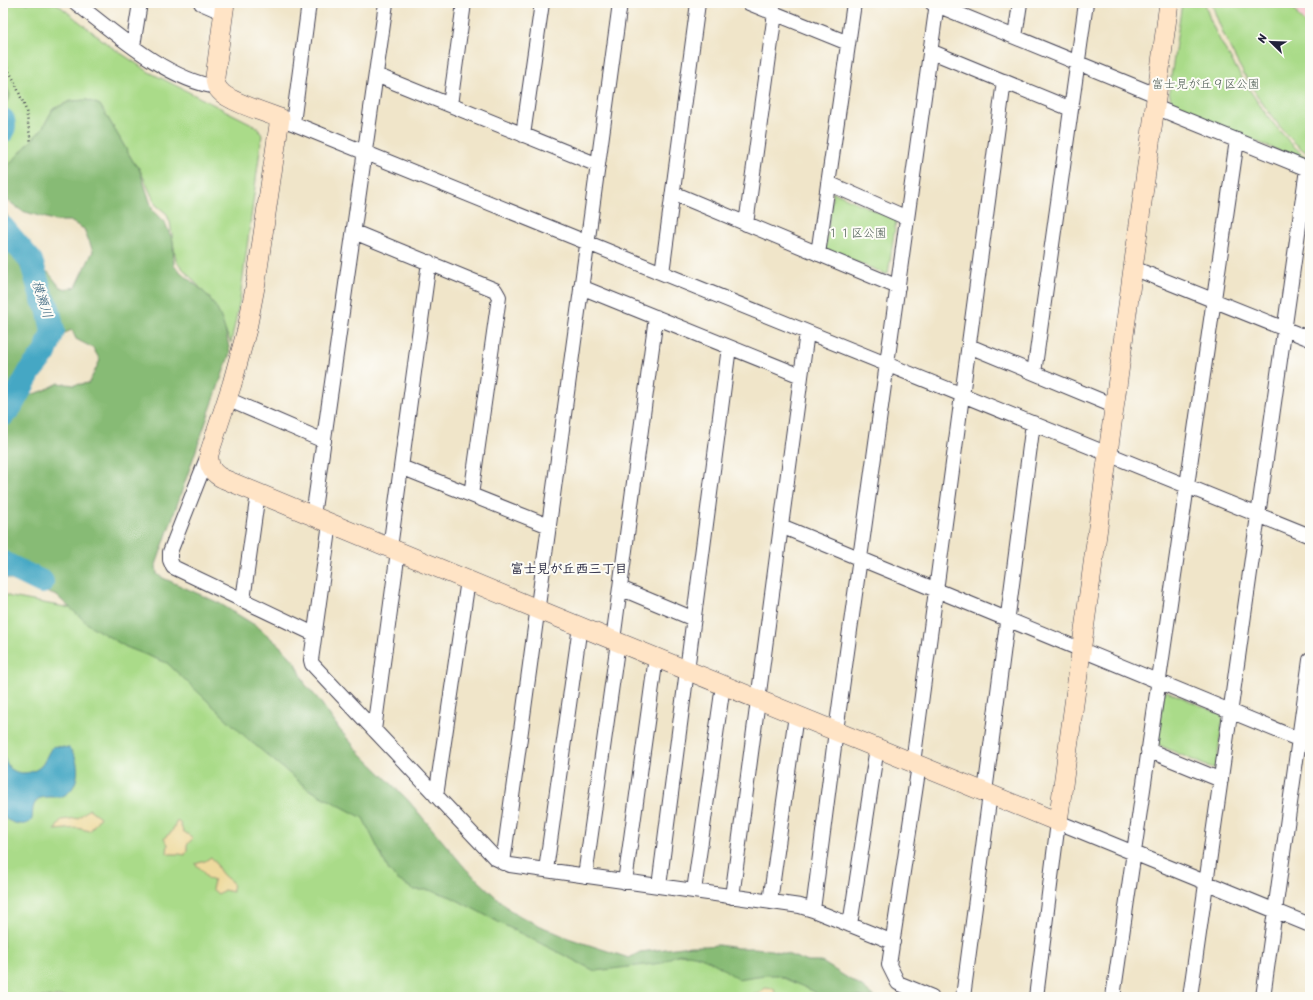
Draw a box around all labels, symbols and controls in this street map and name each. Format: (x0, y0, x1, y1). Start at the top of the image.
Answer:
north arrow (1251, 22, 1291, 62)
text: N (1252, 31, 1273, 46)
park label: 富士見が丘９区公園 (1152, 73, 1260, 95)
park label: １１区公園 (827, 222, 887, 244)
water label: 横瀬川 (26, 277, 59, 321)
district label: 富士見が丘西三丁目 (510, 557, 628, 580)

